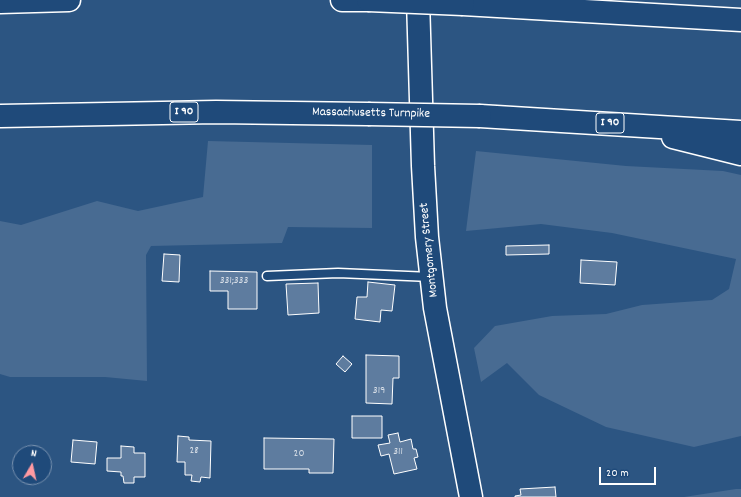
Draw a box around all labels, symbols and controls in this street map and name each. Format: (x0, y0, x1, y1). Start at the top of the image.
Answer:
road number: I 90 (170, 102, 198, 122)
street label: Massachusetts Turnpike (312, 105, 430, 123)
road number: I 90 (596, 113, 624, 133)
street label: Montgomery Street (417, 202, 443, 298)
house number: 331;333 (220, 274, 248, 288)
house number: 319 (373, 384, 385, 398)
house number: 28 (189, 444, 199, 458)
north arrow (12, 445, 52, 485)
house number: 311 (393, 445, 403, 459)
text: N (30, 446, 38, 462)
house number: 20 (294, 447, 304, 461)
scale bar (601, 459, 658, 485)
text: 20 m (606, 465, 629, 482)

